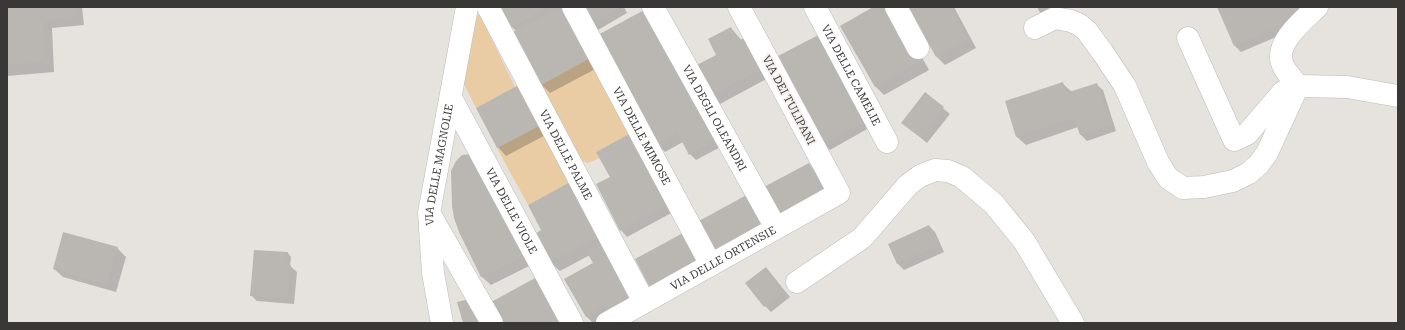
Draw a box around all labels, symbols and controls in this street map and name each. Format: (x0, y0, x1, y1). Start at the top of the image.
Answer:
street label: VIA DELLE CAMELIE (819, 22, 883, 128)
street label: VIA DEI TULIPANI (760, 53, 818, 147)
street label: VIA DEGLI OLEANDRI (680, 63, 749, 174)
street label: VIA DELLE MIMOSE (610, 85, 673, 187)
street label: VIA DELLE MAGNOLIE (423, 103, 456, 226)
street label: VIA DELLE PALME (536, 108, 595, 202)
street label: VIA DELLE VIOLE (483, 166, 540, 256)
street label: VIA DELLE ORTENSIE (668, 224, 778, 293)

